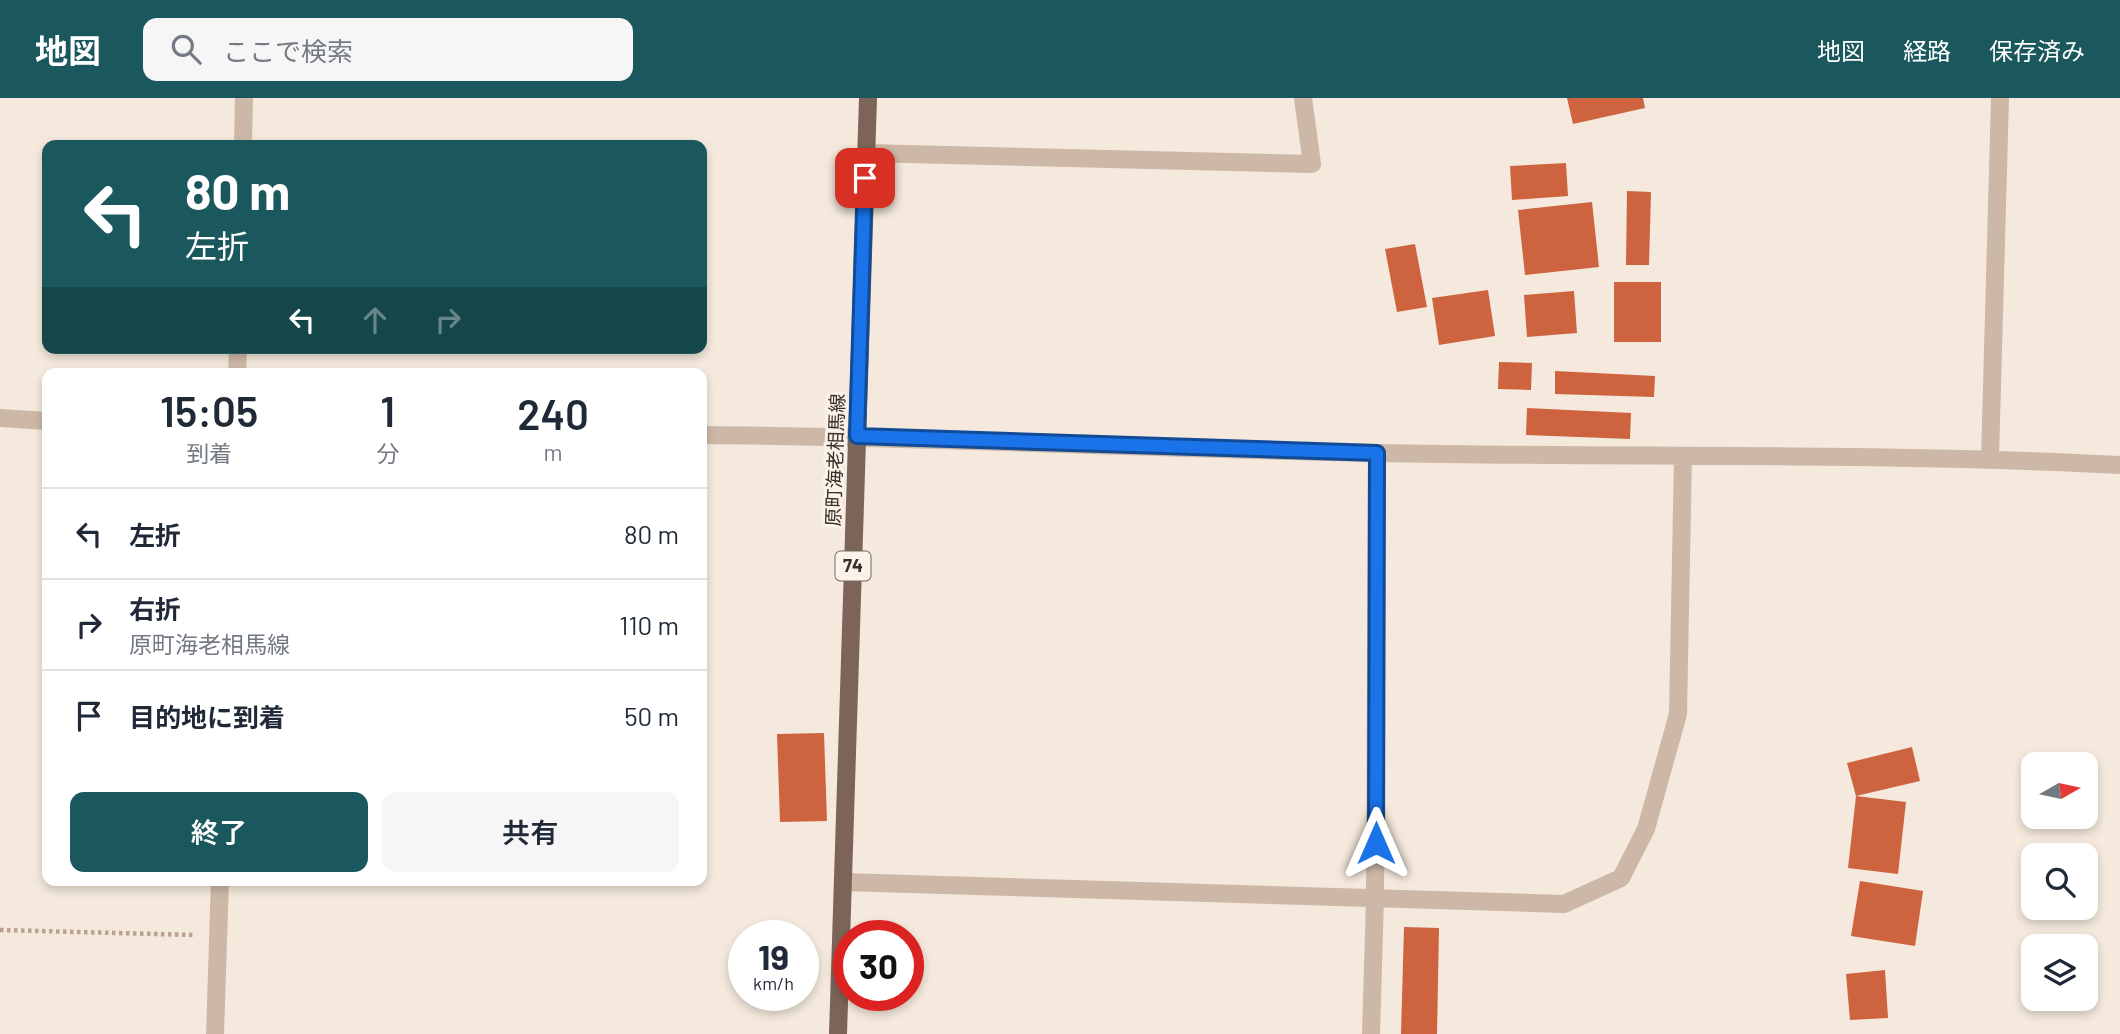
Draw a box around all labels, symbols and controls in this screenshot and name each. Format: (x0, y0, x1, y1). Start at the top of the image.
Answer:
search box (143, 18, 633, 81)
text: 地図 (35, 30, 101, 70)
icon: search (167, 30, 205, 68)
text: ここで検索 (223, 35, 353, 66)
text: 地図 (1817, 36, 1865, 65)
text: 経路 (1903, 36, 1951, 65)
text: 保存済み (1989, 36, 2085, 65)
pin (835, 148, 895, 208)
icon: arrive (846, 159, 884, 197)
text: 80 m (185, 161, 290, 220)
icon: left (70, 168, 161, 259)
text: 左折 (185, 226, 249, 264)
icon: left (283, 301, 321, 339)
icon: ahead (356, 301, 394, 339)
icon: right (429, 301, 467, 339)
text: 15:05 (160, 385, 258, 435)
text: 1 (380, 385, 395, 435)
text: 240 (517, 388, 589, 438)
street label: 原町海老相馬線 (821, 393, 848, 527)
text: m (544, 438, 563, 466)
text: 到着 (186, 439, 232, 467)
text: 分 (376, 439, 399, 467)
icon: left (70, 515, 108, 553)
text: 80 m (624, 518, 679, 549)
text: 左折 (129, 519, 181, 550)
road number: 74 (836, 552, 870, 580)
text: 右折 (129, 593, 181, 624)
icon: right (70, 606, 108, 644)
text: 110 m (619, 609, 679, 640)
text: 原町海老相馬線 (129, 630, 290, 658)
icon: arrive (70, 697, 108, 735)
text: 50 m (624, 700, 679, 731)
text: 目的地に到着 (129, 701, 285, 732)
north arrow (2021, 752, 2098, 830)
map controls (2021, 752, 2098, 1011)
button: 終了 (70, 792, 368, 872)
button: 共有 (382, 792, 679, 872)
position arrow (1339, 806, 1413, 880)
button: search (2021, 843, 2098, 920)
speed limit sign: 30 (833, 920, 924, 1011)
button: layers (2021, 934, 2098, 1011)
text: 19 (758, 935, 789, 977)
text: km/h (753, 972, 794, 994)

